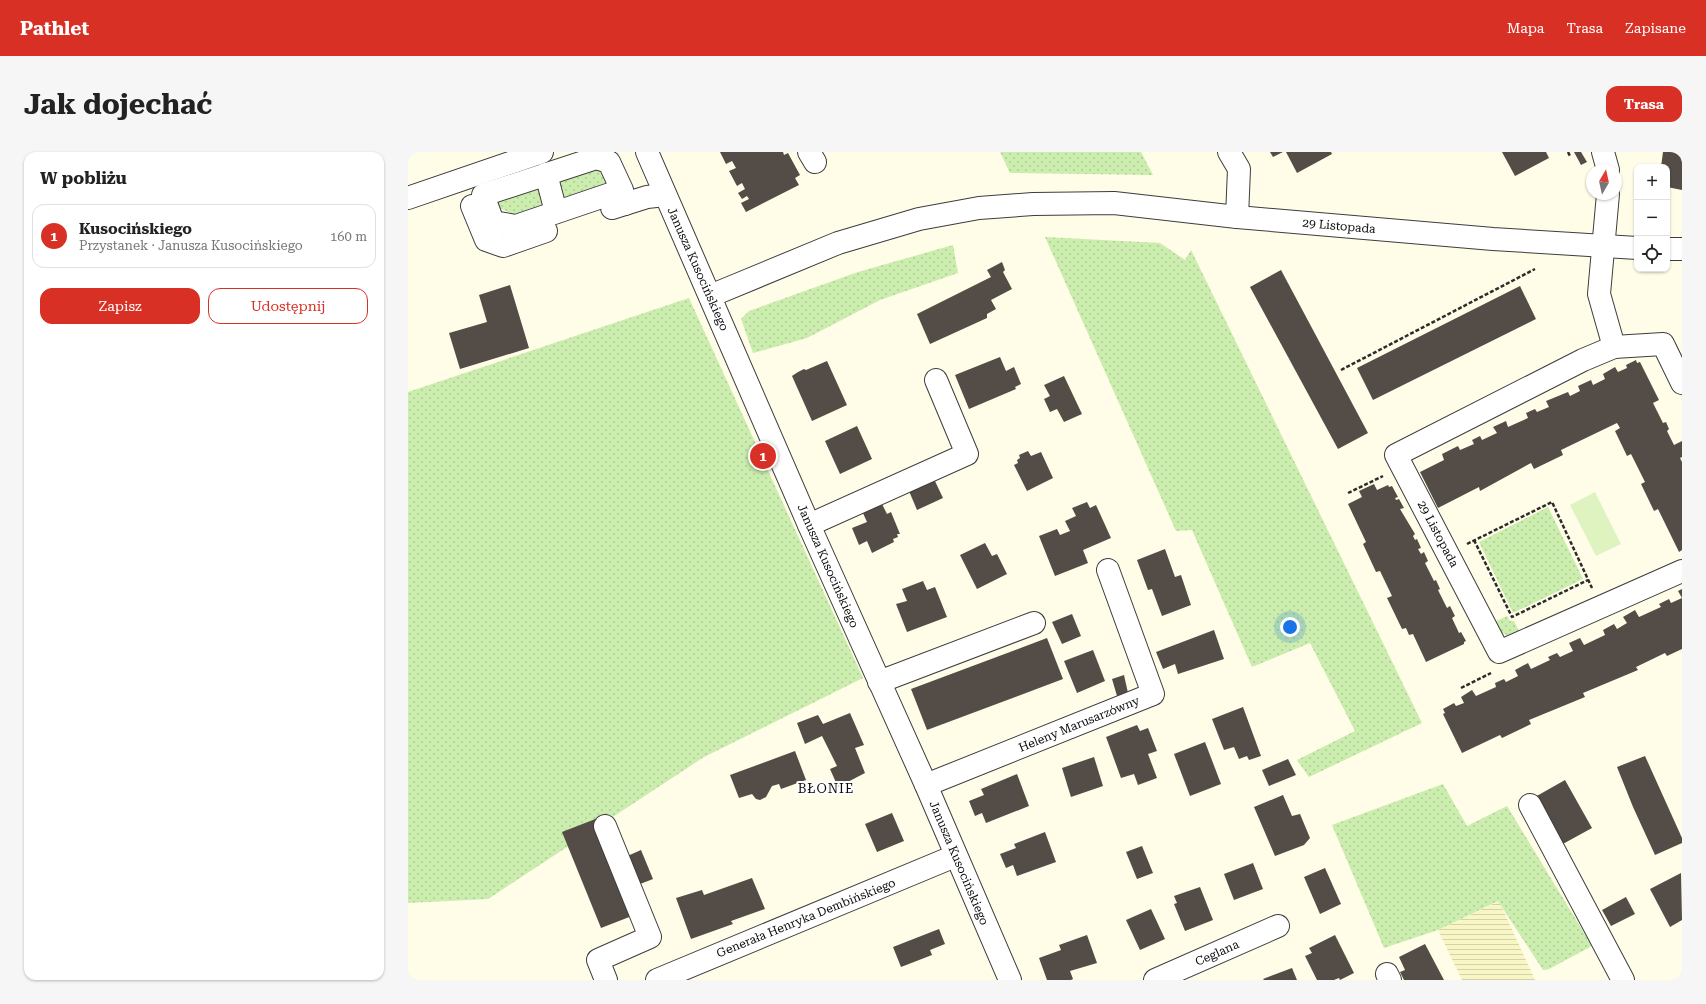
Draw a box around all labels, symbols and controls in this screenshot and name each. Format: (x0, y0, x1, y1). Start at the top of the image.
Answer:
text: Pathlet (20, 17, 89, 40)
text: Mapa (1507, 20, 1544, 36)
text: Trasa (1566, 20, 1603, 36)
text: Zapisane (1625, 20, 1686, 36)
button: Trasa (1606, 86, 1682, 122)
text: Jak dojechać (24, 88, 212, 121)
north arrow (1586, 164, 1622, 200)
map controls (1634, 164, 1670, 272)
button: + (1634, 164, 1670, 200)
text: W pobliżu (40, 168, 127, 188)
button: − (1634, 200, 1670, 236)
street label: Janusza Kusocińskiego (664, 205, 732, 333)
street label: 29 Listopada (1302, 216, 1377, 236)
text: Kusocińskiego (79, 220, 192, 238)
text: 1 (50, 229, 58, 244)
text: 160 m (330, 229, 367, 244)
button: locate (1634, 236, 1670, 272)
text: Przystanek · Janusza Kusocińskiego (79, 238, 303, 253)
button: Zapisz (40, 288, 200, 324)
button: Udostępnij (208, 288, 368, 324)
pin: 1 (750, 441, 776, 471)
street label: 29 Listopada (1415, 498, 1462, 570)
street label: Janusza Kusocińskiego (794, 502, 862, 630)
your location (1280, 617, 1300, 637)
street label: Heleny Marusarzówny (1017, 693, 1142, 755)
district label: BŁONIE (798, 781, 854, 796)
street label: Janusza Kusocińskiego (926, 799, 992, 927)
street label: Generała Henryka Dembińskiego (714, 876, 898, 960)
street label: Ceglana (1193, 937, 1242, 969)

